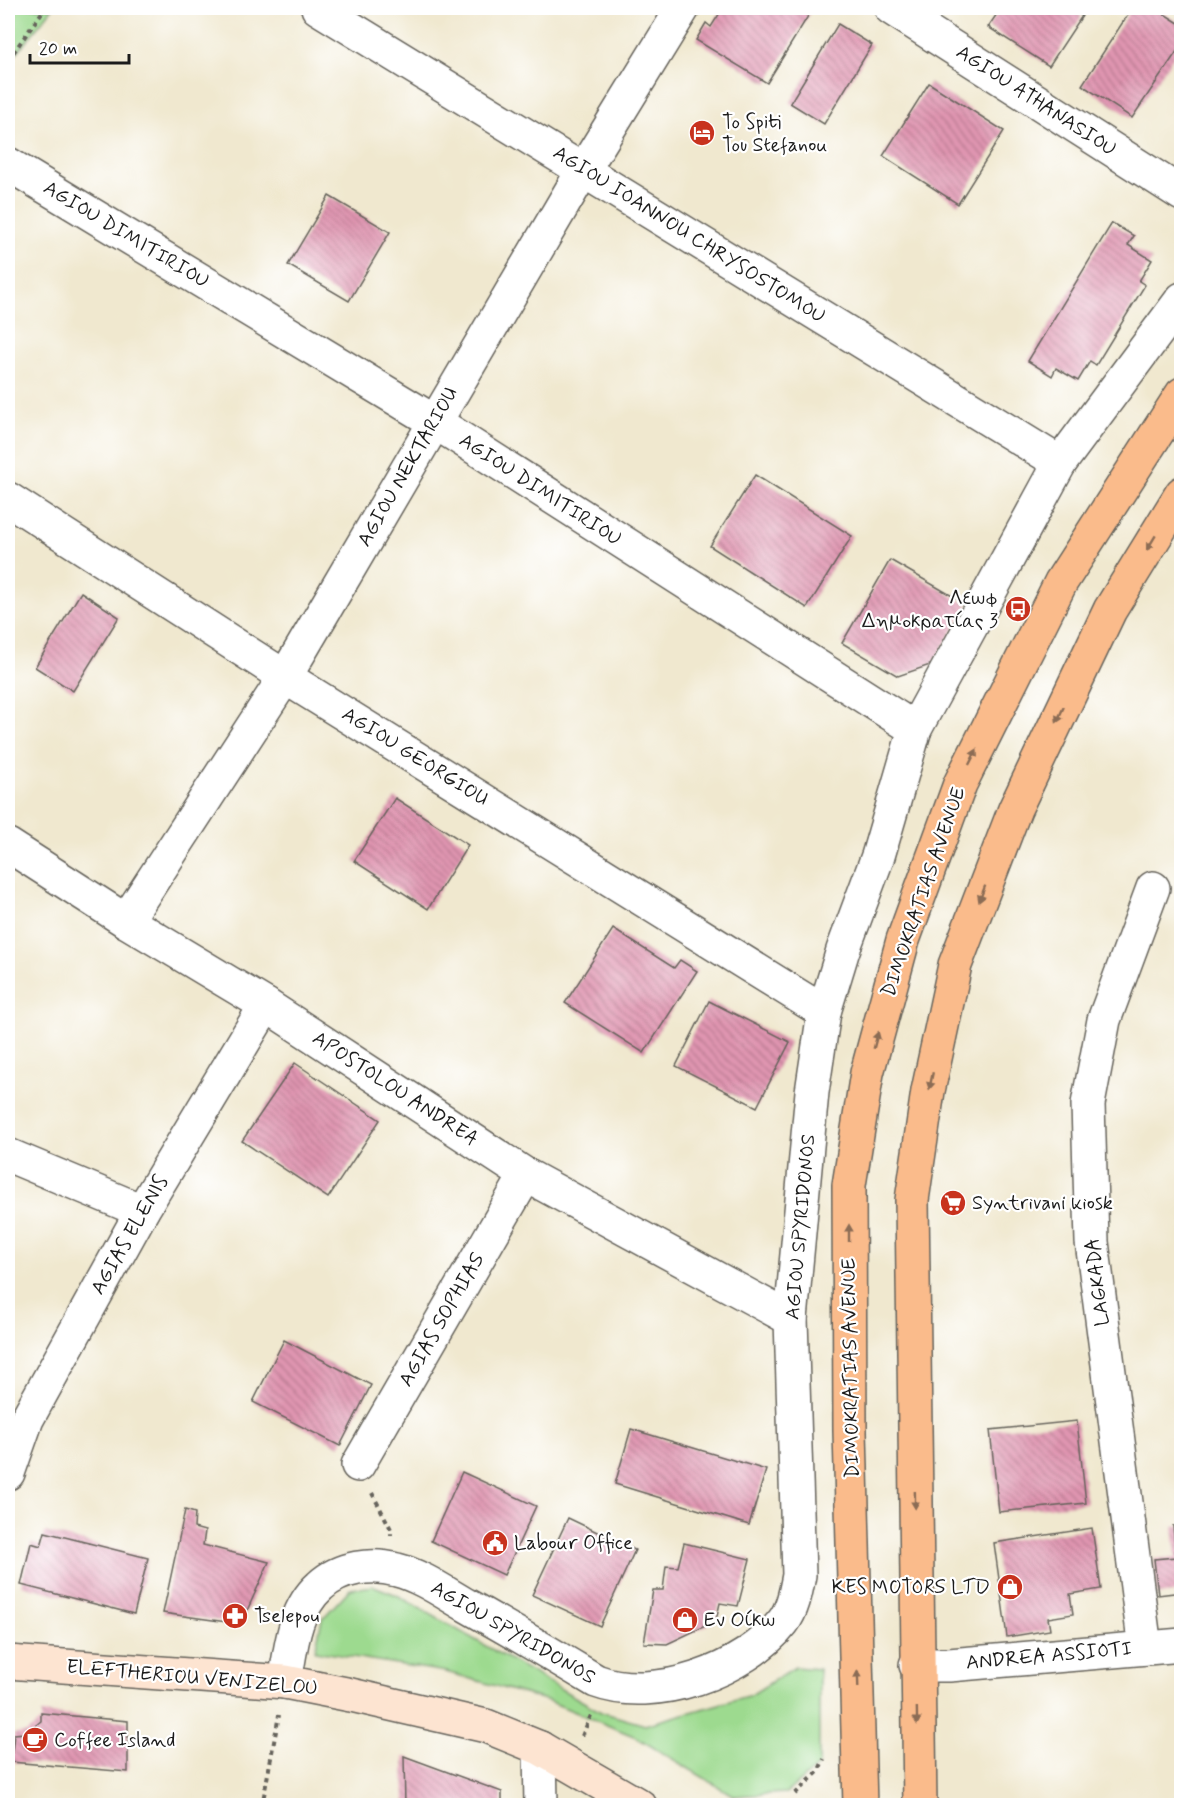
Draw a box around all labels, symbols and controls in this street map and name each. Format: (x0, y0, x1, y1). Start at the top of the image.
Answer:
scale bar (30, 27, 129, 65)
text: 20 m (39, 37, 77, 61)
street label: AGIOU ATHANASIOU (951, 39, 1121, 163)
place label: To Spiti Tou Stefanou (722, 109, 827, 159)
hotel icon: To Spiti Tou Stefanou (687, 118, 717, 148)
street label: AGIOU IOANNOU CHRYSOSTOMOU (548, 140, 830, 330)
street label: AGIOU DIMITIRIOU (38, 175, 214, 295)
street label: AGIOU NEKTARIOU (351, 382, 465, 552)
street label: AGIOU DIMITIRIOU (454, 427, 626, 553)
one-way arrow (1145, 535, 1156, 551)
place label: Λεωφ Δημοκρατίας 3 (862, 585, 998, 635)
bus stop icon: Λεωφ Δημοκρατίας 3 (1003, 594, 1033, 624)
street label: AGIOU GEORGIOU (337, 701, 493, 813)
one-way arrow (1055, 707, 1064, 724)
one-way arrow (968, 748, 978, 766)
street label: DIMOKRATIAS AVENUE (875, 783, 973, 1001)
one-way arrow (977, 885, 987, 903)
street label: APOSTOLOU ANDREA (307, 1025, 483, 1153)
one-way arrow (872, 1031, 881, 1049)
one-way arrow (925, 1072, 935, 1091)
street label: AGIOU SPYRIDONOS (779, 1133, 823, 1321)
street label: AGIAS ELENIS (85, 1170, 175, 1300)
supermarket icon: Syntrivani kiosk (938, 1188, 968, 1218)
place label: Syntrivani kiosk (972, 1190, 1113, 1217)
one-way arrow (844, 1223, 854, 1242)
street label: LAGKADA (1079, 1236, 1117, 1328)
street label: AGIAS SOPHIAS (393, 1248, 491, 1392)
street label: DIMOKRATIAS AVENUE (836, 1257, 866, 1479)
one-way arrow (910, 1491, 919, 1510)
public building icon: Labour Office (480, 1528, 510, 1558)
place label: Labour Office (514, 1530, 633, 1557)
shop icon: KES MOTORS LTD (995, 1572, 1025, 1602)
place label: KES MOTORS LTD (831, 1574, 990, 1601)
street label: AGIOU SPYRIDONOS (426, 1575, 600, 1691)
pharmacy icon: Tselepou (220, 1601, 250, 1631)
place label: Tselepou (254, 1603, 319, 1630)
shop icon: Εν Οίκω (670, 1605, 700, 1635)
place label: Εν Οίκω (704, 1607, 775, 1634)
street label: ANDREA ASSIOTI (965, 1635, 1133, 1677)
street label: ELEFTHERIOU VENIZELOU (65, 1654, 319, 1702)
one-way arrow (853, 1670, 863, 1689)
one-way arrow (913, 1707, 922, 1726)
cafe icon: Coffee Island (20, 1725, 50, 1755)
place label: Coffee Island (54, 1727, 175, 1754)

